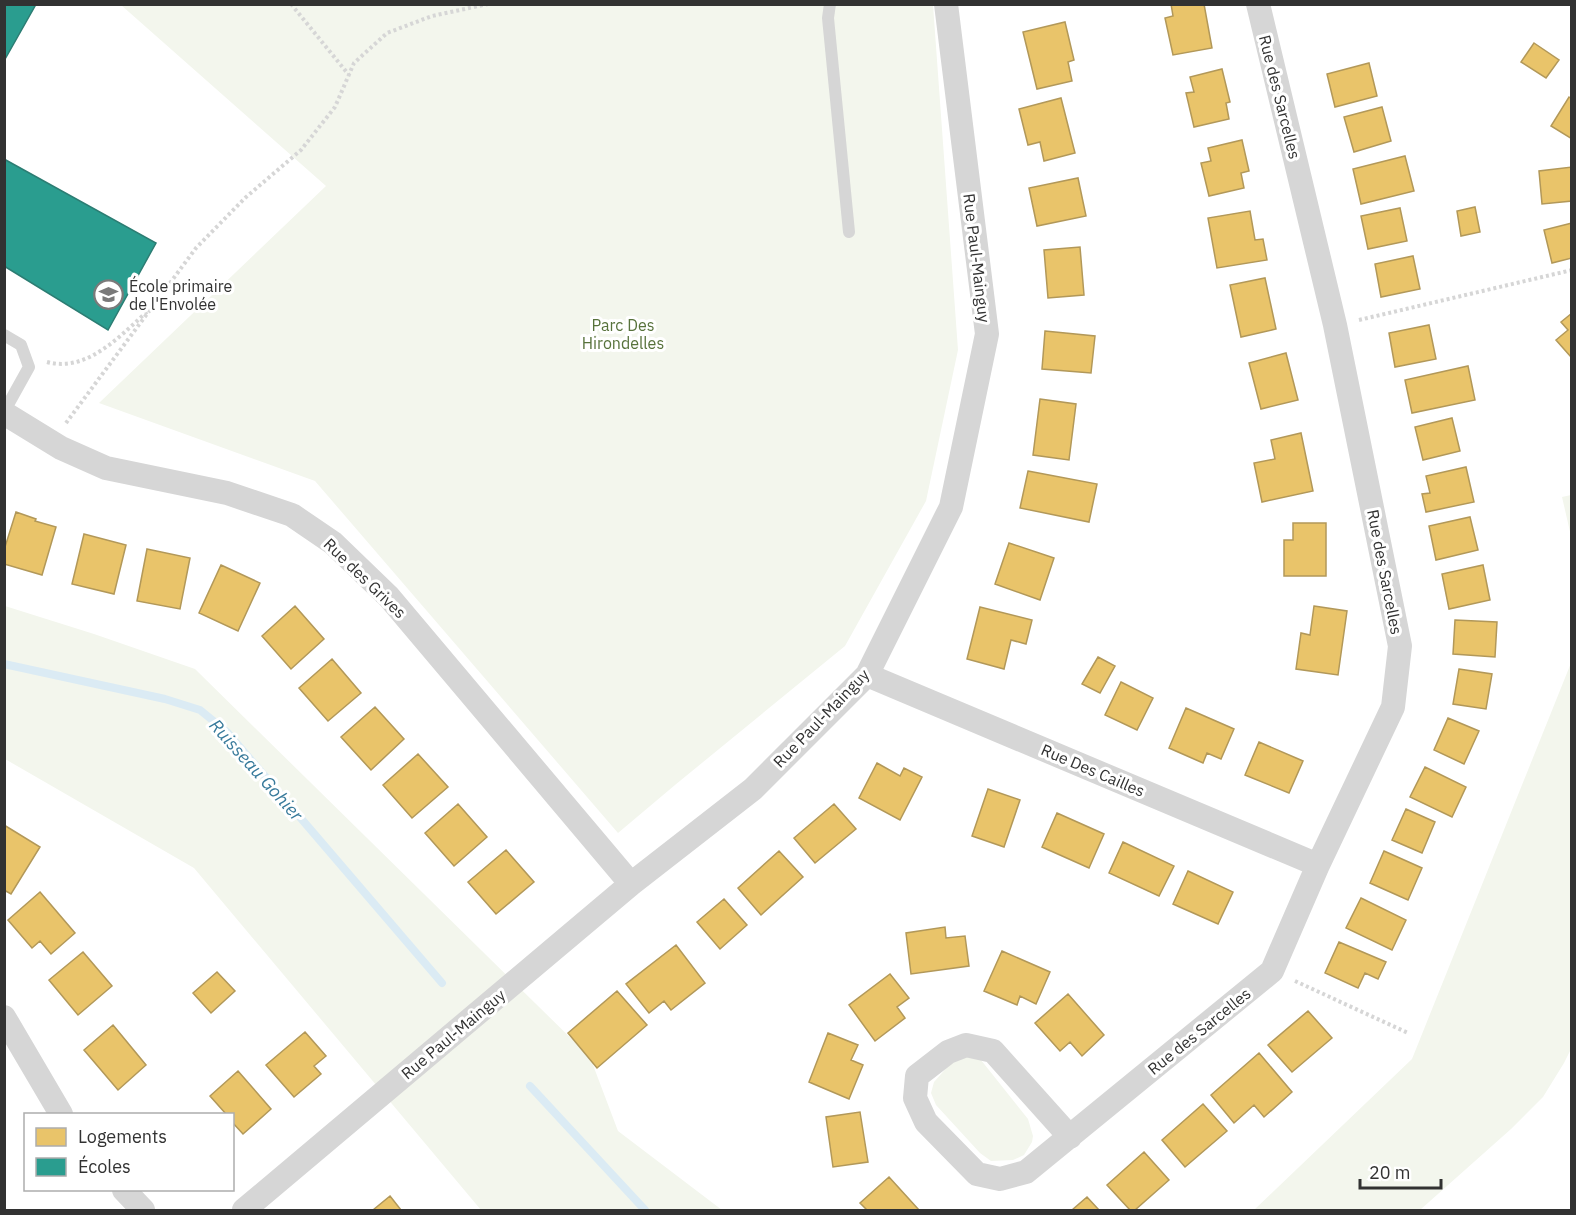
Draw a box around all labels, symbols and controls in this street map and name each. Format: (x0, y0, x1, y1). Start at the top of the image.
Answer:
street label: Rue des Sarcelles (1255, 33, 1305, 161)
street label: Rue Paul-Mainguy (959, 192, 995, 324)
place label: École primaire de l'Envolée (129, 275, 232, 314)
school or university icon: École primaire de l'Envolée (92, 279, 124, 311)
park label: Parc Des Hirondelles (582, 315, 664, 353)
street label: Rue des Sarcelles (1363, 508, 1407, 636)
street label: Rue des Grives (320, 534, 410, 622)
street label: Rue Paul-Mainguy (769, 664, 873, 772)
water label: Ruisseau Gohier (205, 714, 308, 826)
street label: Rue Des Cailles (1038, 739, 1148, 801)
street label: Rue des Sarcelles (1143, 983, 1255, 1079)
street label: Rue Paul-Mainguy (397, 985, 509, 1083)
legend (24, 1113, 234, 1191)
text: Logements (78, 1125, 167, 1148)
scale bar (1360, 1152, 1441, 1190)
text: Écoles (78, 1155, 131, 1178)
text: 20 m (1369, 1161, 1411, 1184)

